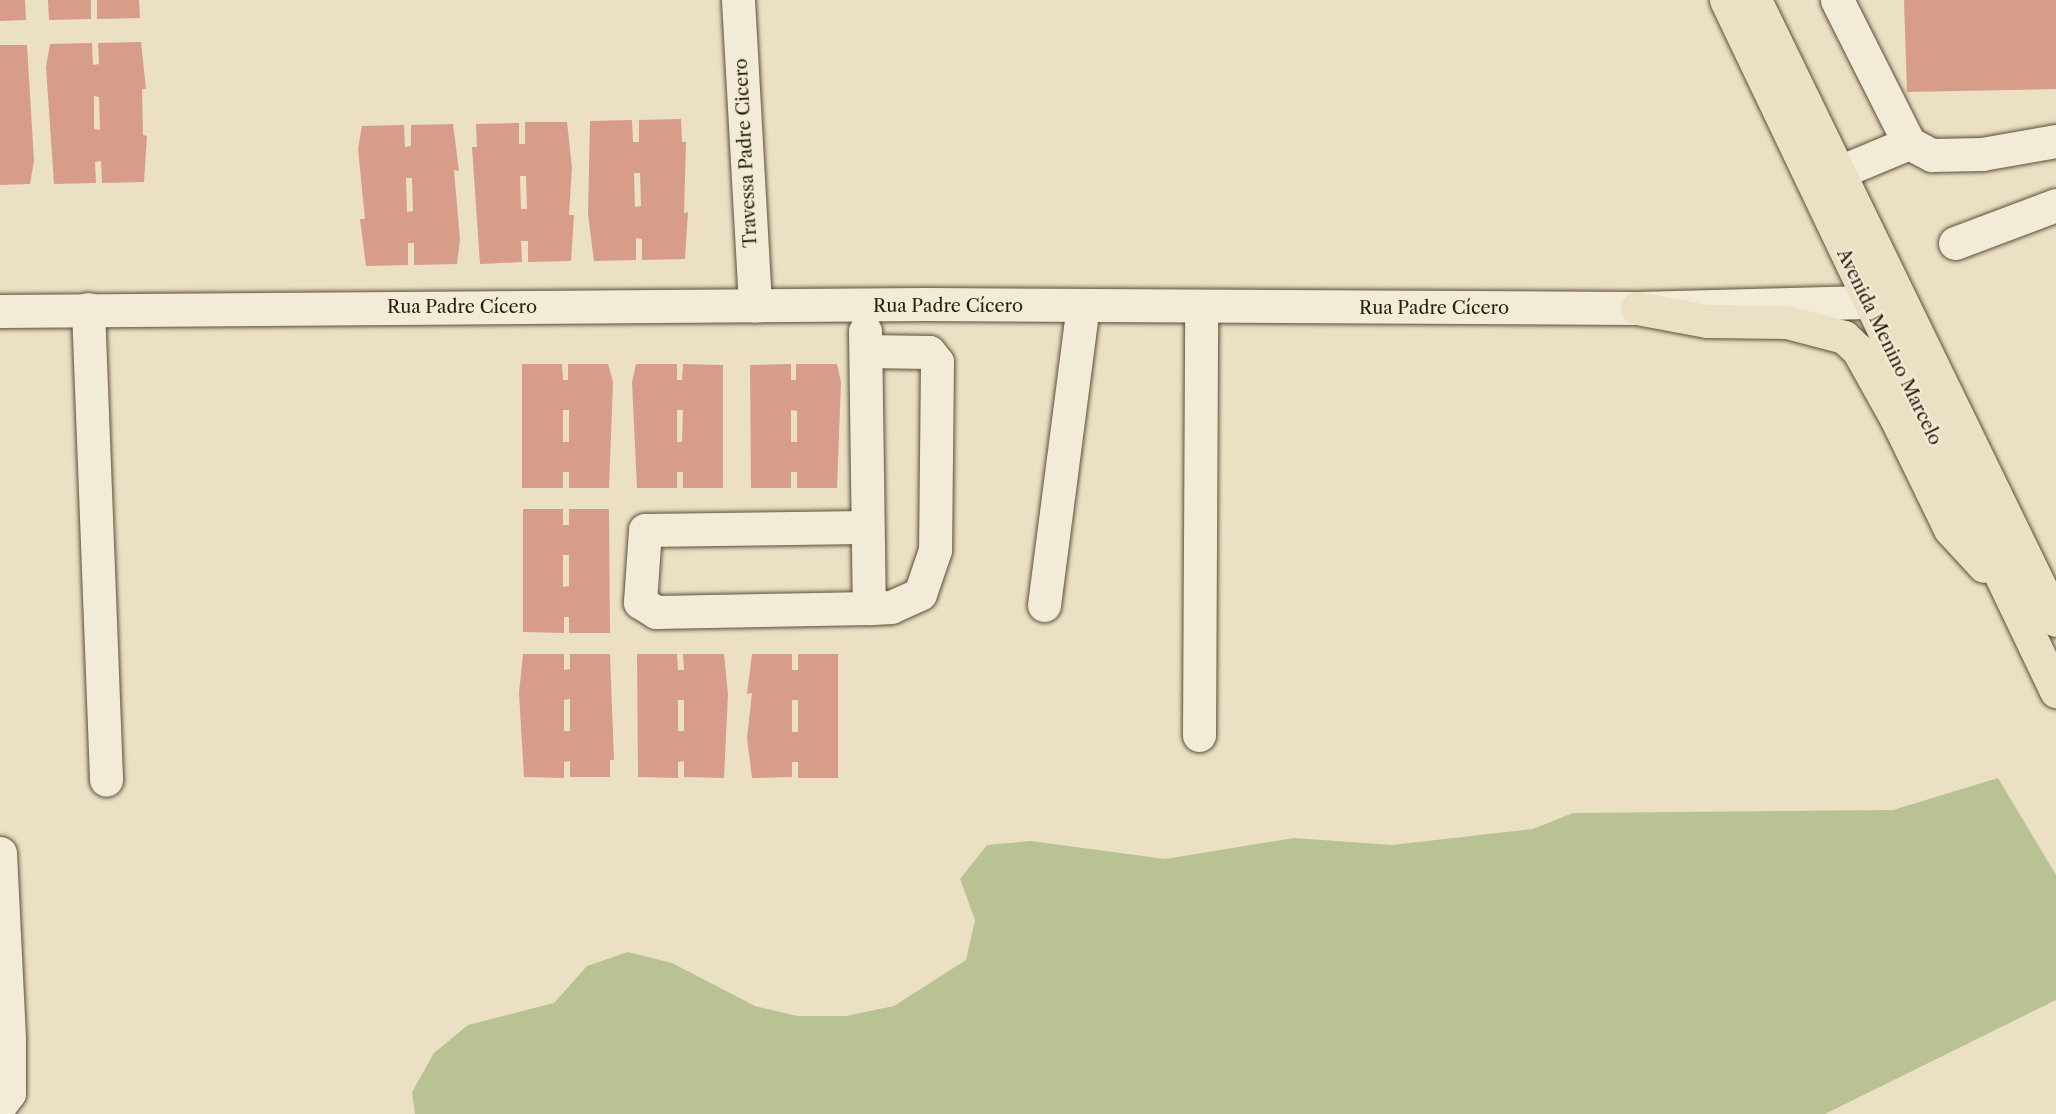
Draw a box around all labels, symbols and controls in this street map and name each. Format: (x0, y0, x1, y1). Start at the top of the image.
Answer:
street label: Travessa Padre Cicero (730, 58, 762, 248)
street label: Avenida Menino Marcelo (1832, 245, 1946, 449)
street label: Rua Padre Cícero (873, 295, 1023, 317)
street label: Rua Padre Cícero (387, 296, 537, 318)
street label: Rua Padre Cícero (1359, 297, 1509, 319)

